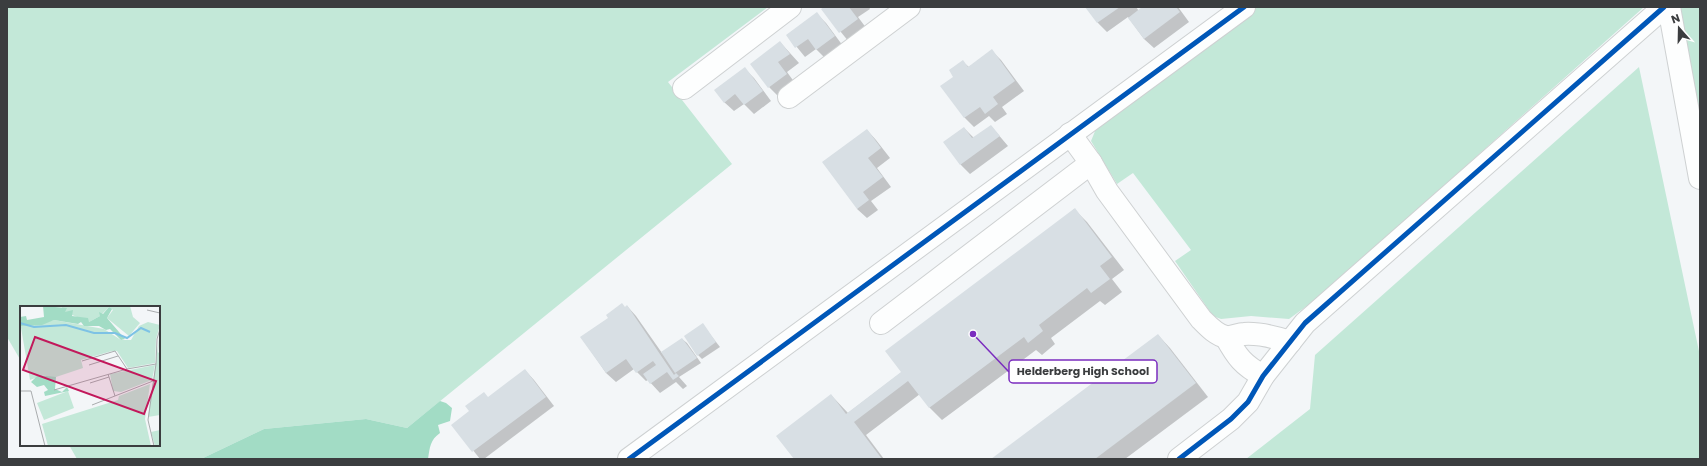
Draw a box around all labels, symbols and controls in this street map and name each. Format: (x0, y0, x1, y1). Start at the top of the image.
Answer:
north arrow (1659, 8, 1699, 48)
text: N (1669, 10, 1682, 28)
inset map (20, 306, 160, 446)
callout: Helderberg High School (1009, 360, 1157, 383)
text: Helderberg High School (1017, 363, 1149, 379)

